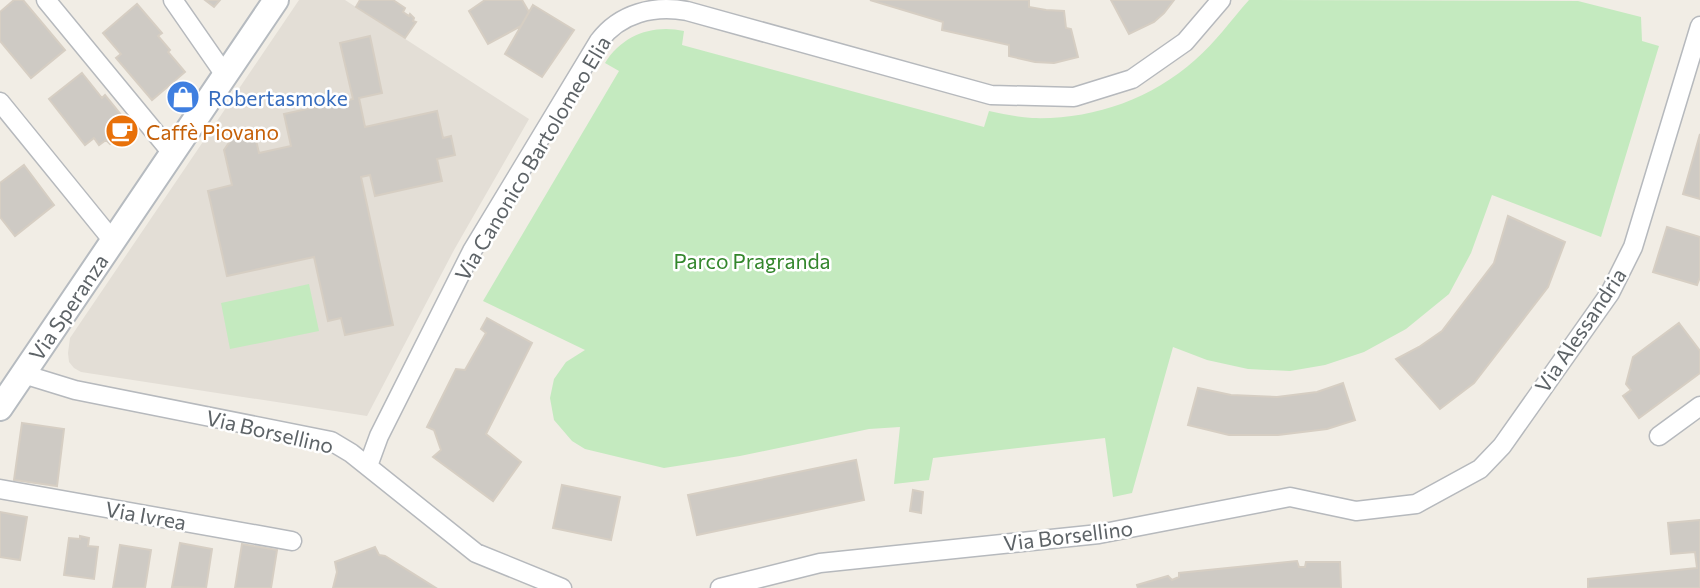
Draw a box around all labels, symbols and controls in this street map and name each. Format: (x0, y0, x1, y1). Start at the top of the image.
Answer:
street label: Via Canonico Bartolomeo Elia (449, 31, 615, 285)
shop icon: Robertasmoke (164, 78, 202, 116)
place label: Robertasmoke (208, 85, 348, 110)
cafe icon: Caffè Piovano (103, 112, 141, 150)
place label: Caffè Piovano (146, 119, 279, 144)
park label: Parco Pragranda (673, 248, 831, 273)
street label: Via Speranza (23, 249, 113, 365)
street label: Via Alessandria (1529, 263, 1631, 397)
street label: Via Borsellino (204, 404, 336, 458)
street label: Via Ivrea (104, 496, 188, 534)
street label: Via Borsellino (1002, 515, 1134, 555)

